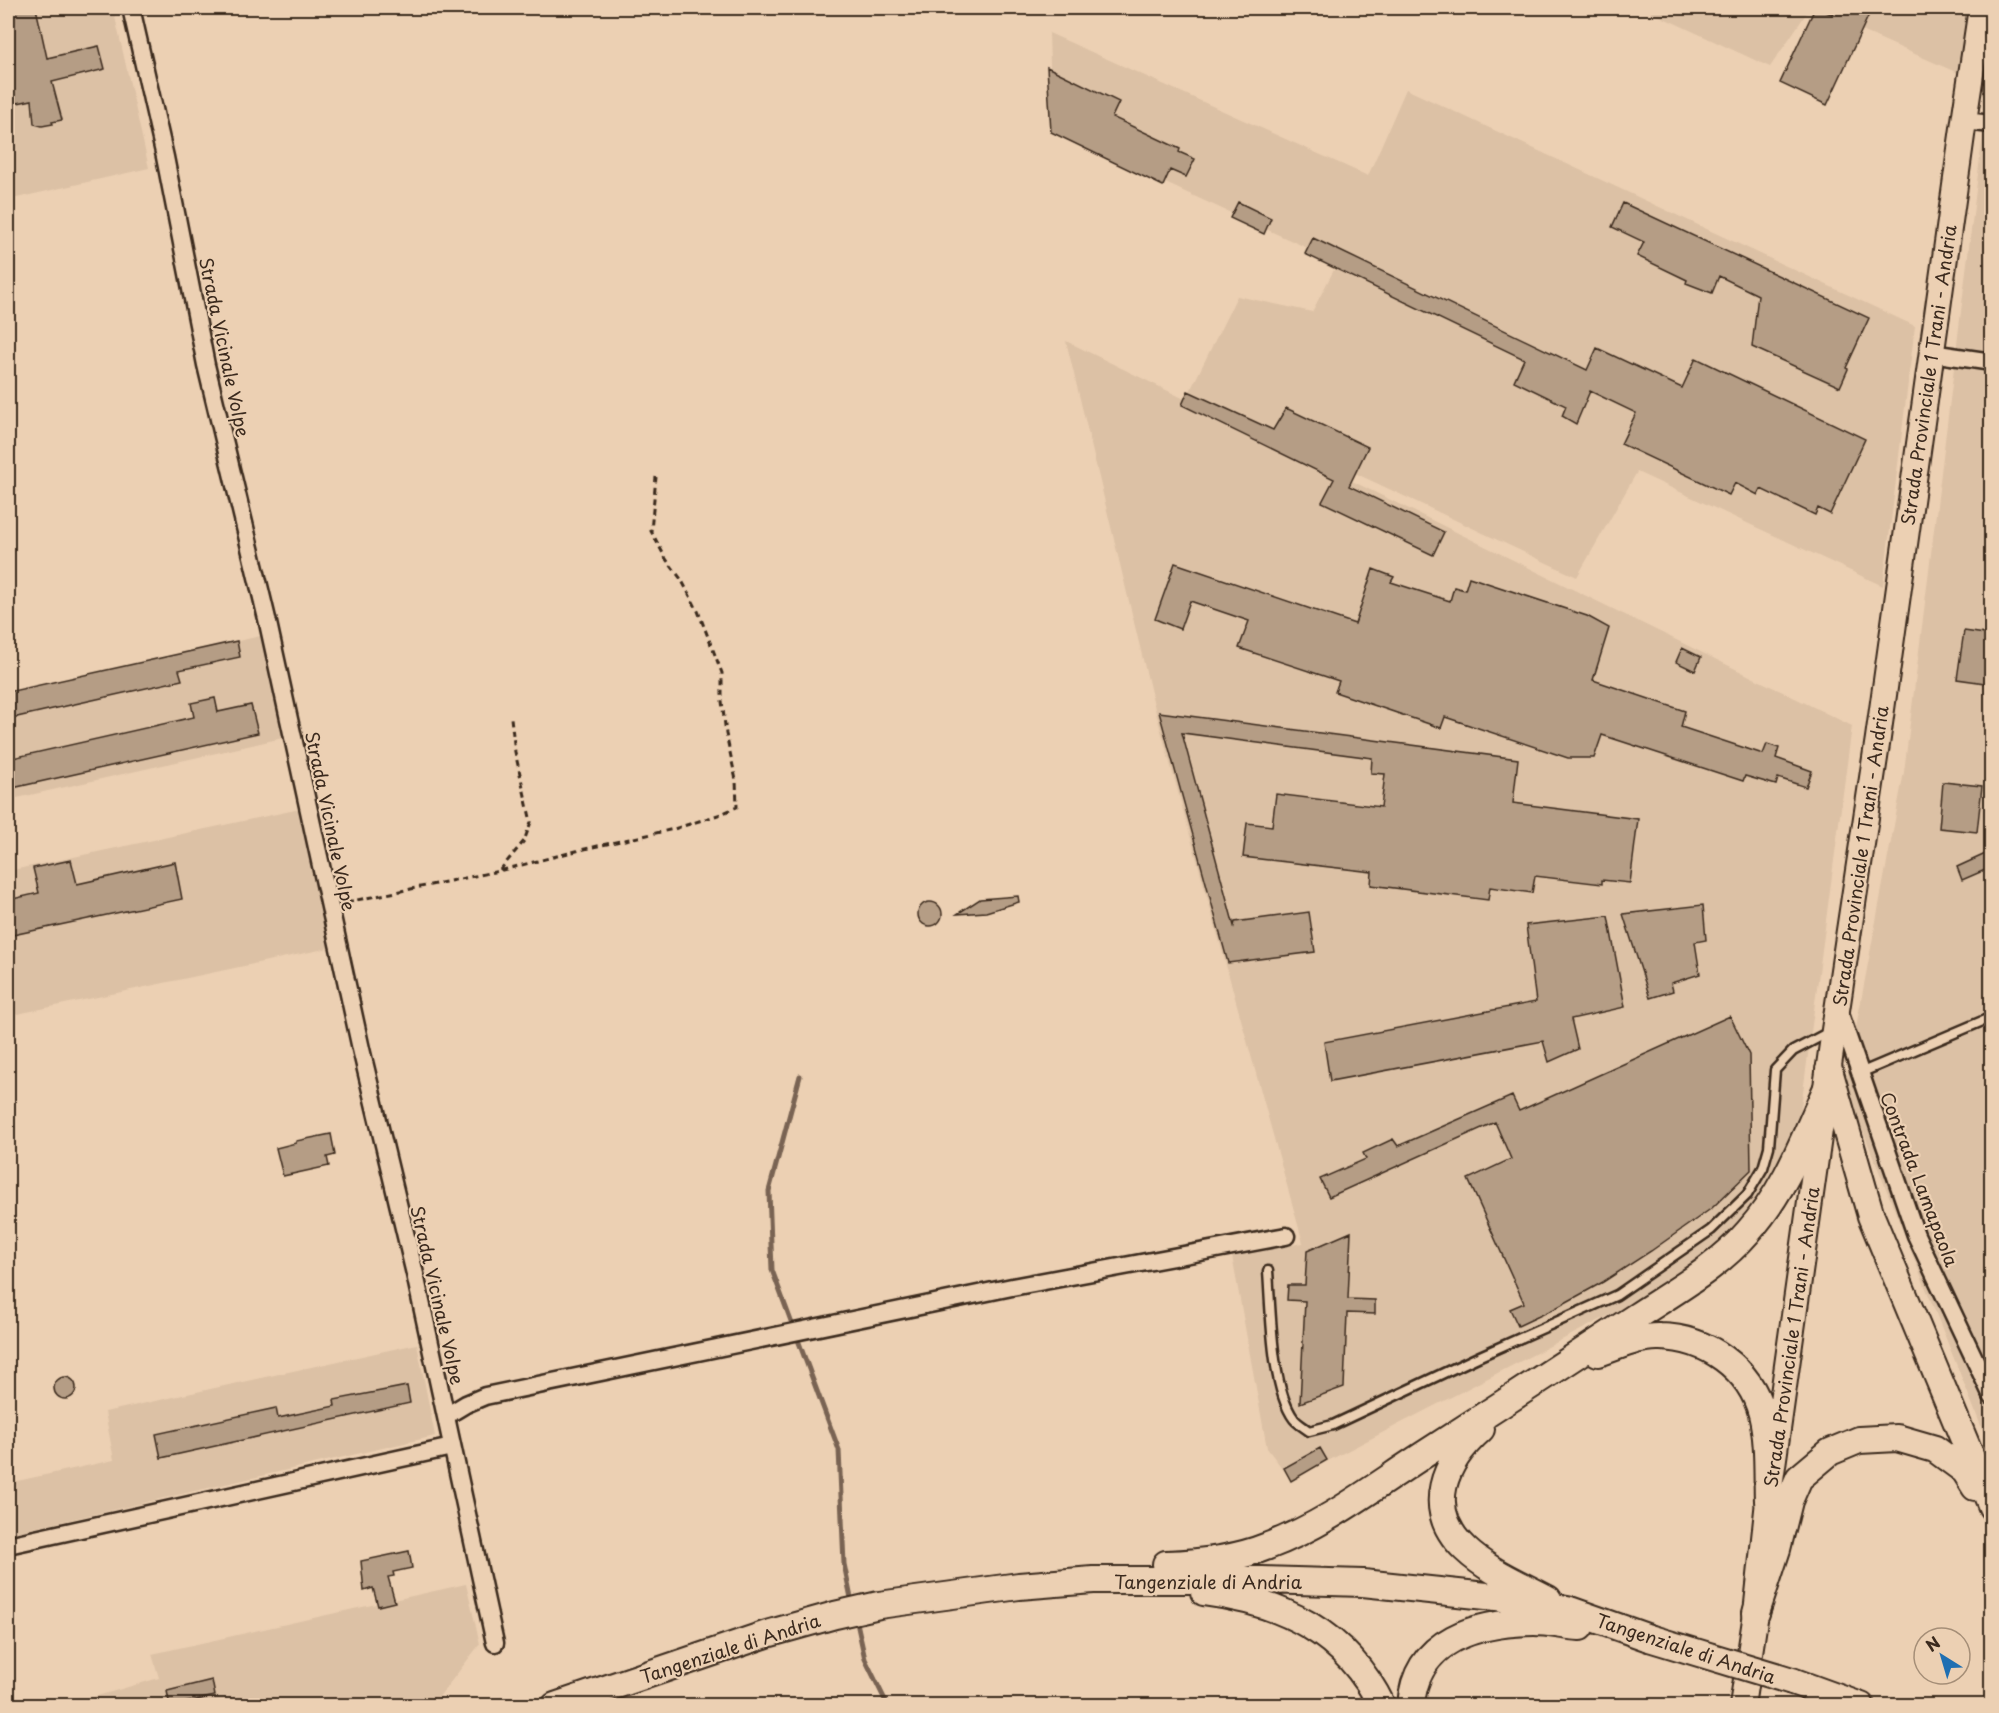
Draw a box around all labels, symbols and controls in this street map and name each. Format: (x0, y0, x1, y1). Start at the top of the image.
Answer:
street label: Strada Provinciale 1 Trani - Andria (1894, 222, 1963, 527)
street label: Strada Vicinale Volpe (193, 255, 257, 439)
street label: Strada Provinciale 1 Trani - Andria (1826, 703, 1895, 1008)
street label: Strada Vicinale Volpe (299, 729, 363, 913)
street label: Contrada Lamapaola (1874, 1088, 1966, 1271)
street label: Strada Provinciale 1 Trani - Andria (1757, 1184, 1826, 1489)
street label: Strada Vicinale Volpe (404, 1203, 472, 1387)
street label: Tangenziale di Andria (1114, 1568, 1303, 1595)
street label: Tangenziale di Andria (637, 1606, 824, 1690)
street label: Tangenziale di Andria (1593, 1606, 1780, 1690)
north arrow (1912, 1626, 1972, 1686)
text: N (1920, 1630, 1945, 1657)

